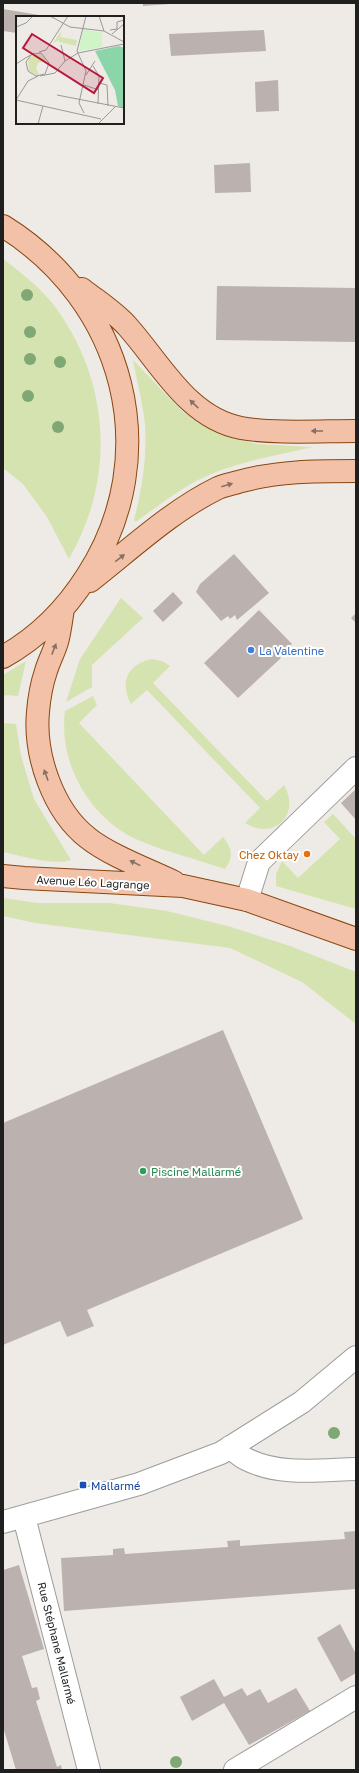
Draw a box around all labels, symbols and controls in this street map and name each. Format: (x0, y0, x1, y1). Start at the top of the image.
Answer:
inset map (16, 16, 124, 124)
one-way arrow (189, 400, 198, 409)
one-way arrow (310, 428, 323, 434)
one-way arrow (221, 482, 233, 488)
one-way arrow (114, 553, 125, 562)
one-way arrow (52, 642, 58, 654)
place label: La Valentine (259, 644, 324, 657)
marker: La Valentine (246, 645, 256, 655)
one-way arrow (43, 769, 49, 781)
place label: Chez Oktay (239, 848, 299, 861)
marker: Chez Oktay (302, 849, 312, 859)
one-way arrow (129, 860, 141, 866)
street label: Avenue Léo Lagrange (36, 873, 150, 891)
place label: Piscine Mallarmé (151, 1165, 241, 1178)
marker: Piscine Mallarmé (138, 1166, 148, 1176)
place label: Mallarmé (91, 1479, 140, 1492)
marker: Mallarmé (78, 1480, 88, 1490)
street label: Rue Stéphane Mallarmé (35, 1580, 79, 1706)

